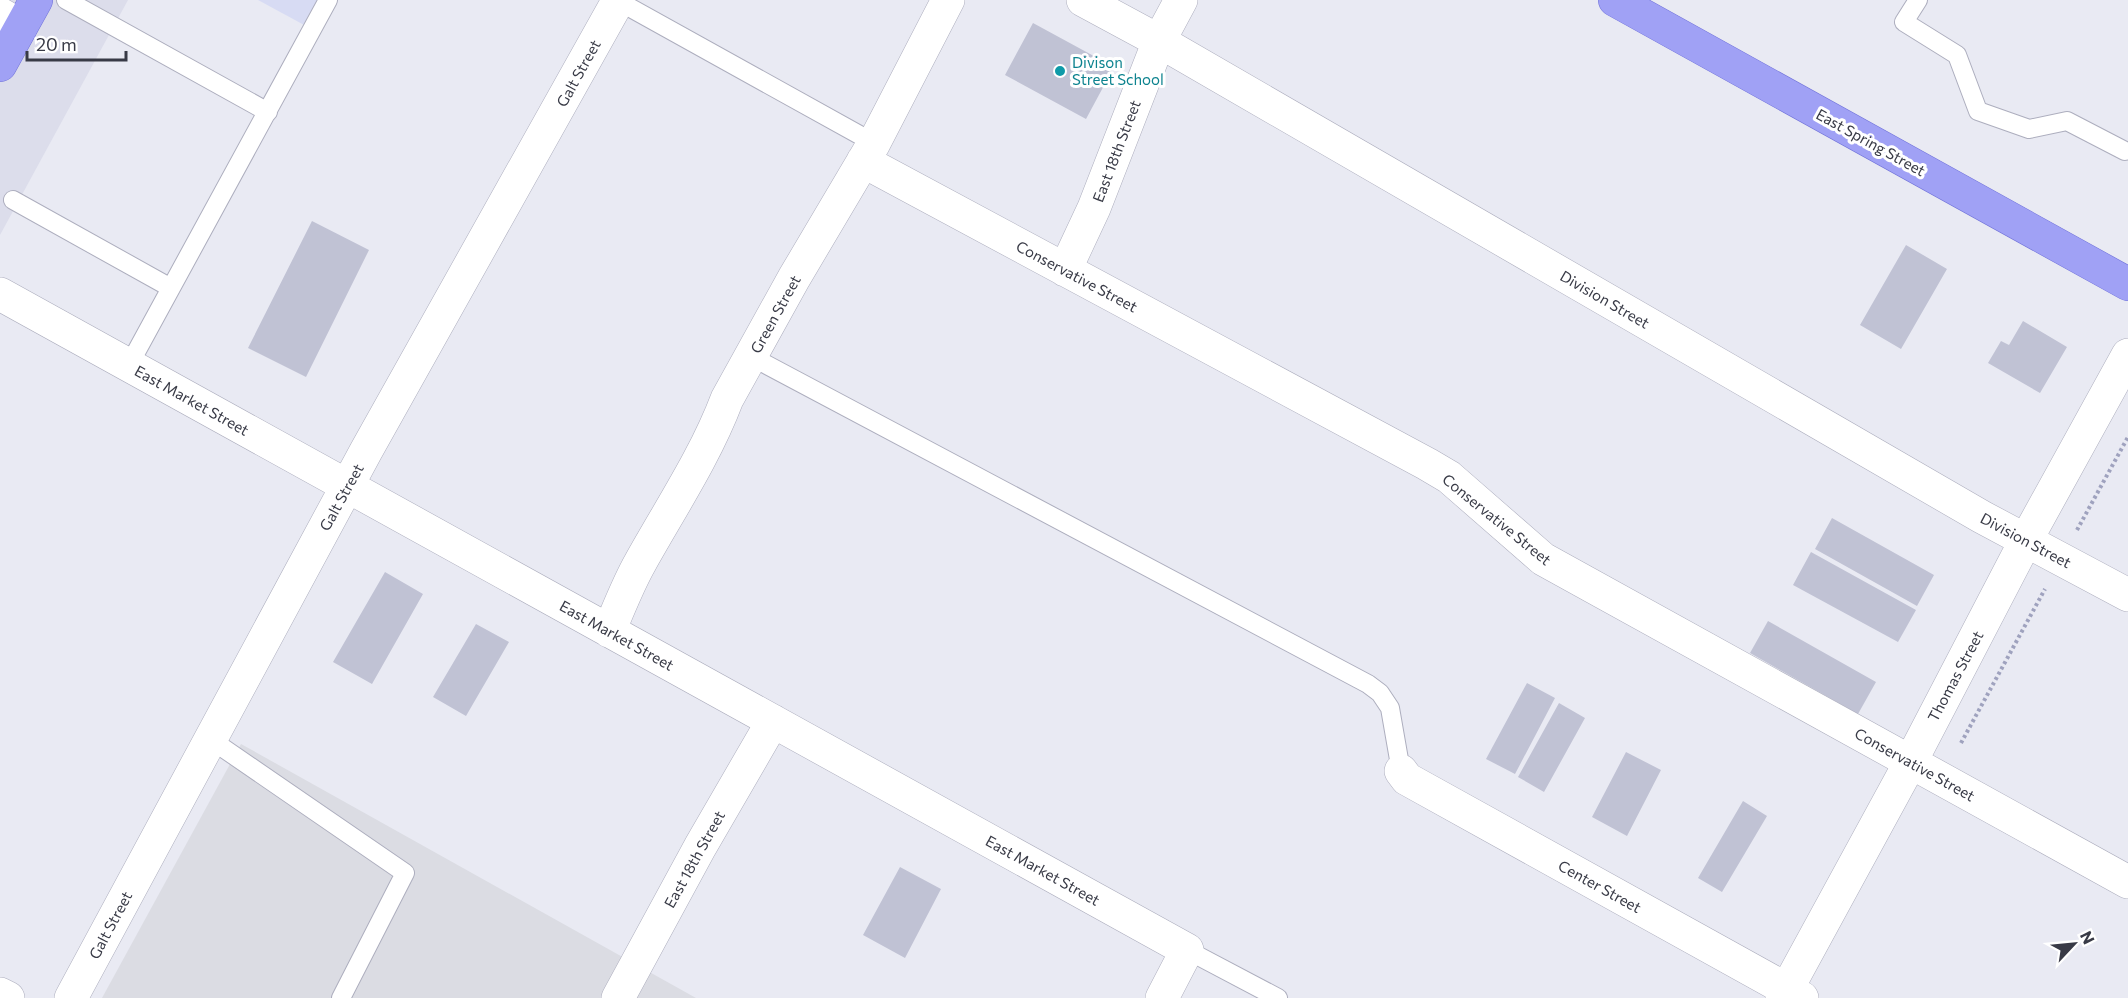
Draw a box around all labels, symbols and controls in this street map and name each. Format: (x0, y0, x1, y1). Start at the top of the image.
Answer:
scale bar (27, 24, 126, 62)
text: 20 m (36, 33, 77, 55)
street label: Galt Street (552, 36, 604, 110)
place label: Divison Street School (1072, 53, 1164, 88)
marker: Divison Street School (1053, 64, 1067, 78)
street label: East 18th Street (1088, 97, 1144, 205)
street label: East Spring Street (1813, 105, 1929, 179)
street label: Conservative Street (1013, 236, 1141, 316)
street label: Division Street (1557, 266, 1653, 332)
street label: Green Street (746, 272, 804, 356)
street label: East Market Street (132, 361, 252, 439)
street label: Galt Street (315, 460, 367, 534)
street label: Conservative Street (1439, 470, 1555, 568)
street label: Division Street (1978, 509, 2074, 571)
street label: East Market Street (557, 596, 677, 674)
street label: Thomas Street (1924, 628, 1986, 724)
street label: Conservative Street (1852, 724, 1978, 804)
street label: East 18th Street (660, 807, 728, 911)
street label: East Market Street (983, 831, 1103, 909)
street label: Center Street (1555, 856, 1645, 916)
street label: Galt Street (85, 888, 135, 962)
north arrow (2044, 914, 2104, 974)
text: N (2077, 928, 2099, 947)

